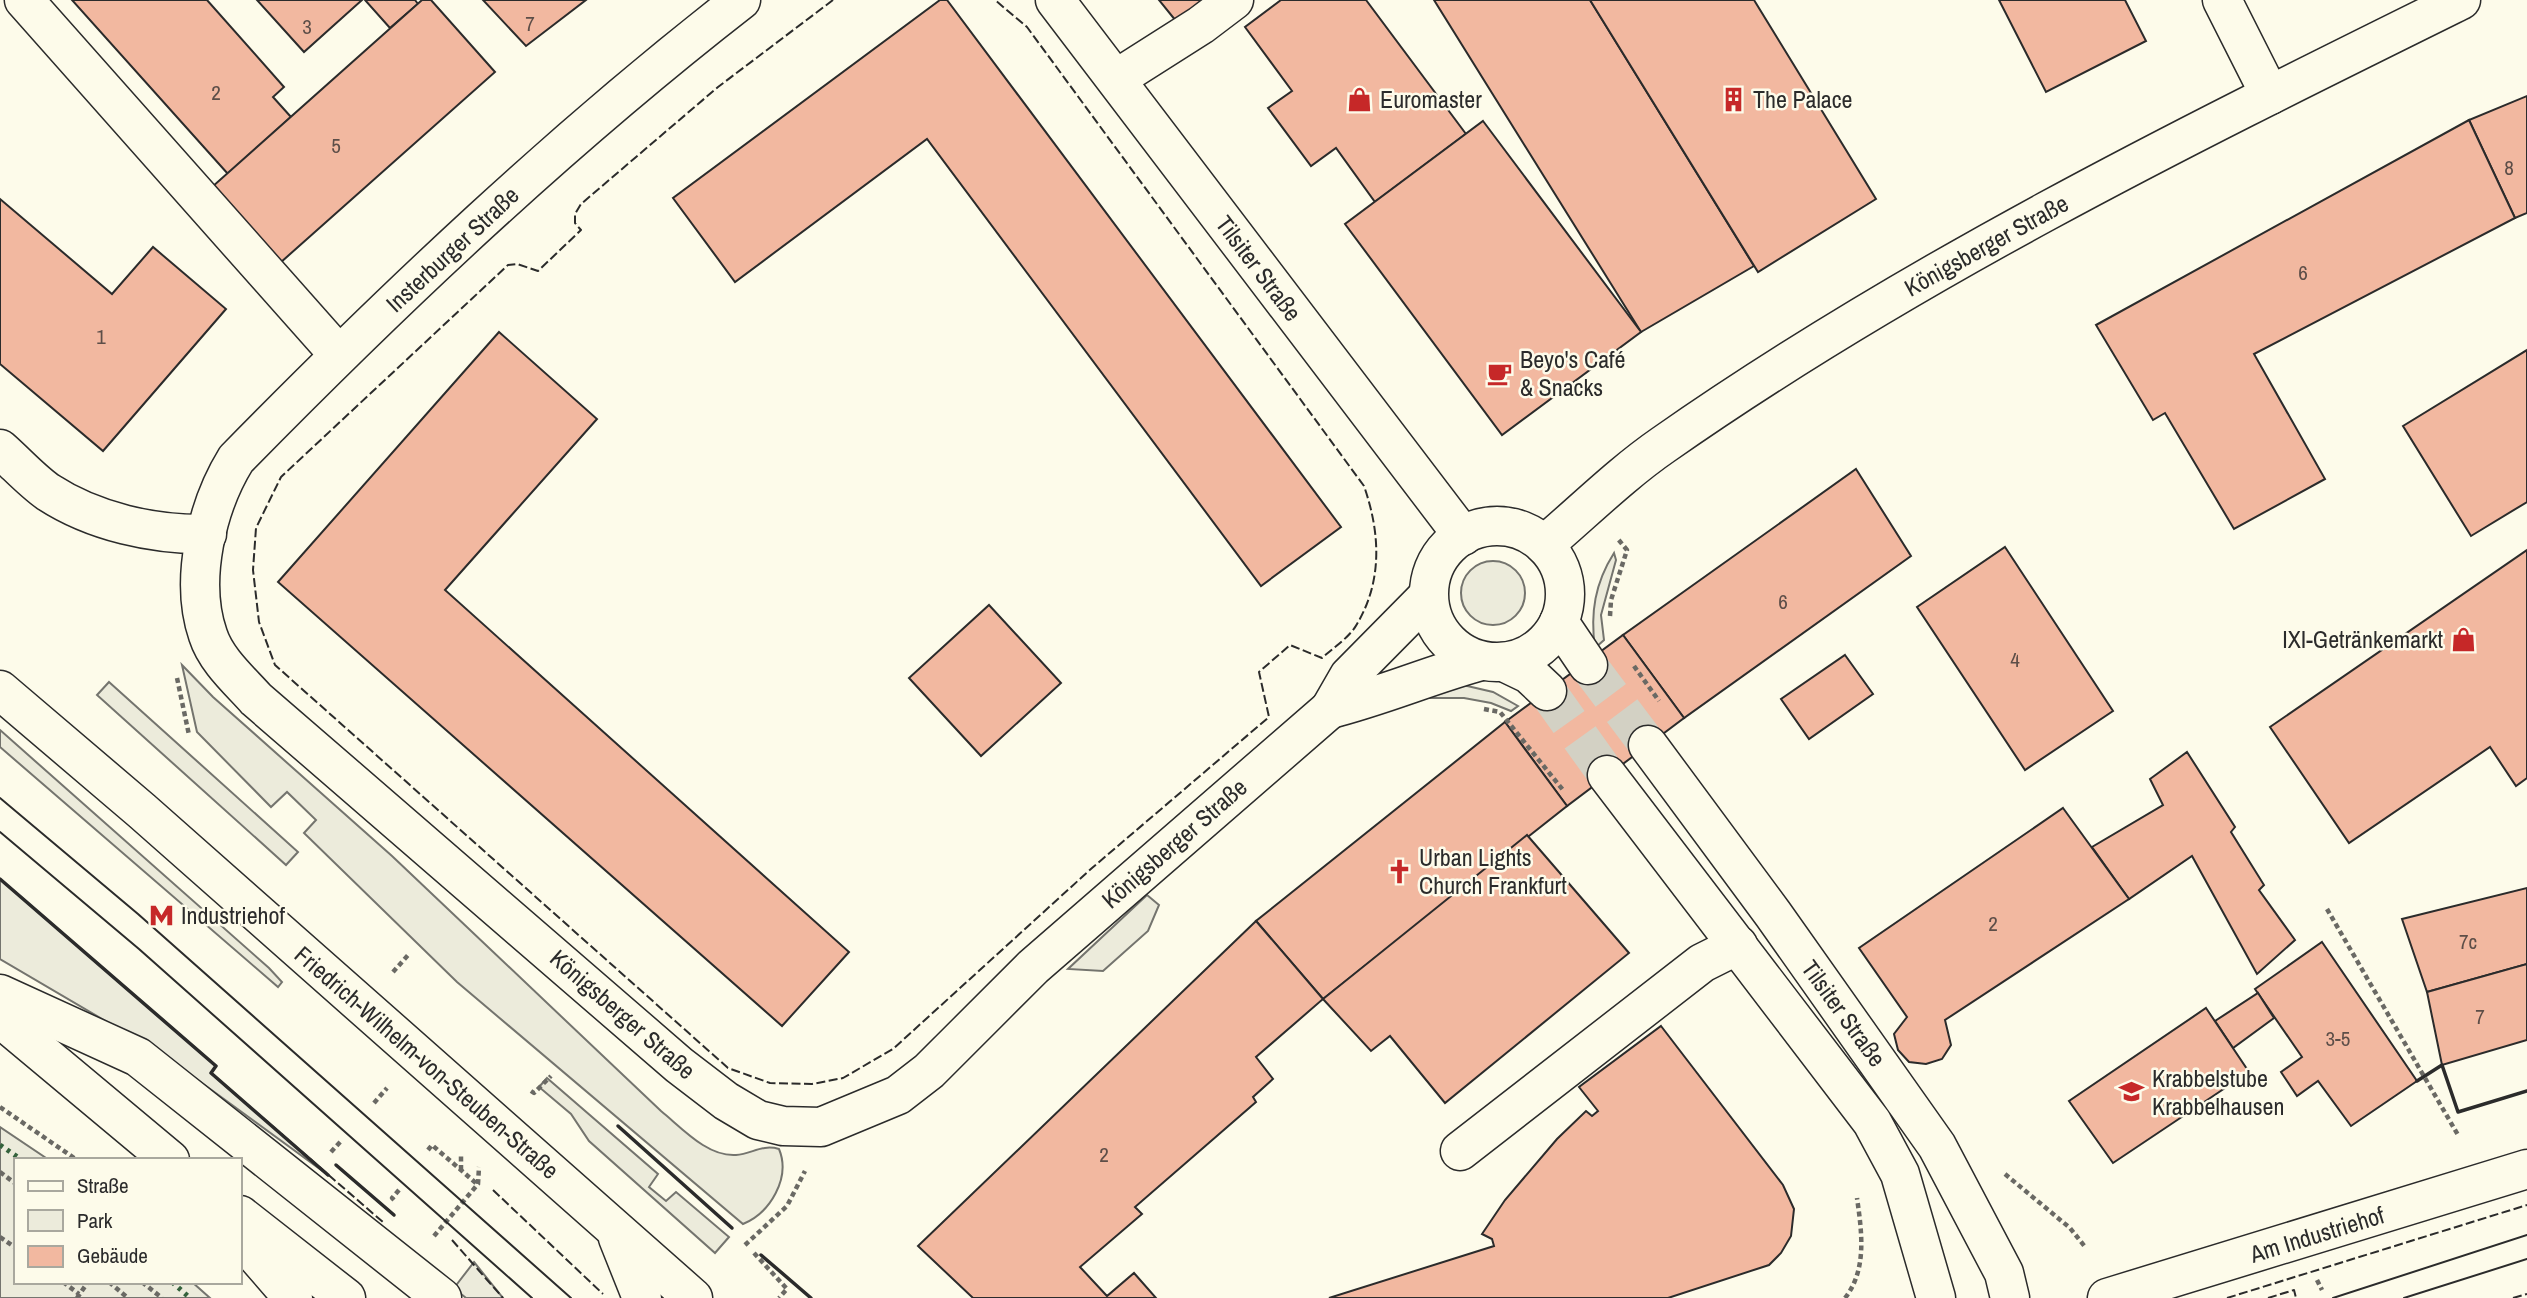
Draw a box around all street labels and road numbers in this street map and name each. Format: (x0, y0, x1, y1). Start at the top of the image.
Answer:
street label: Insterburger Straße (379, 179, 525, 319)
street label: Königsberger Straße (1898, 187, 2074, 303)
street label: Tilsiter Straße (1209, 209, 1309, 327)
street label: Königsberger Straße (1095, 771, 1253, 915)
street label: Friedrich-Wilhelm-von-Steuben-Straße (288, 938, 566, 1186)
street label: Königsberger Straße (544, 942, 702, 1086)
street label: Tilsiter Straße (1795, 953, 1893, 1073)
street label: Am Industriehof (2245, 1198, 2389, 1270)

